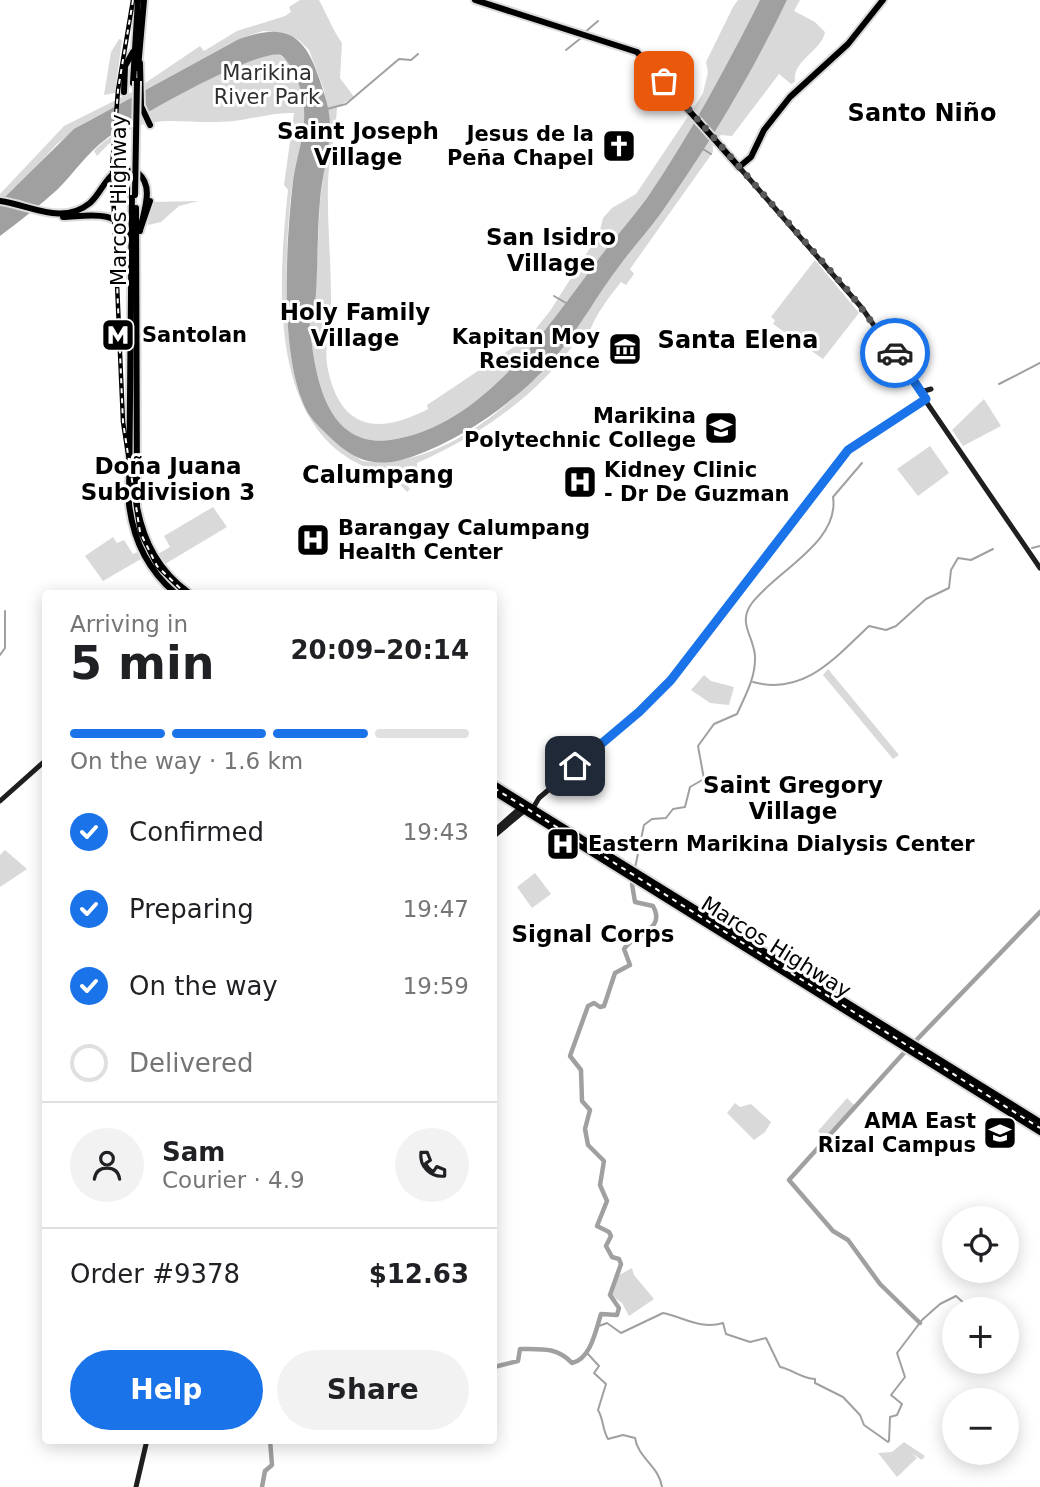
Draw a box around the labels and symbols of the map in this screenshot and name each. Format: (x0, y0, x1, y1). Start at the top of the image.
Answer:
pin (634, 51, 694, 111)
park label: Marikina River Park (214, 61, 321, 109)
district label: Santo Niño (848, 99, 996, 127)
street label: Marcos Highway (107, 114, 131, 286)
district label: Saint Joseph Village (277, 118, 439, 170)
place label: Jesus de la Peña Chapel (447, 122, 594, 170)
church icon: Jesus de la Peña Chapel (600, 127, 638, 165)
district label: San Isidro Village (486, 224, 616, 276)
district label: Holy Family Village (280, 299, 430, 351)
metro station icon: Santolan (99, 316, 137, 354)
courier (860, 318, 930, 388)
place label: Santolan (142, 323, 247, 347)
place label: Kapitan Moy Residence (452, 325, 600, 373)
district label: Santa Elena (658, 326, 818, 354)
museum icon: Kapitan Moy Residence (606, 330, 644, 368)
place label: Marikina Polytechnic College (464, 404, 696, 452)
school or university icon: Marikina Polytechnic College (702, 409, 740, 447)
district label: Doña Juana Subdivision 3 (81, 453, 255, 505)
place label: Kidney Clinic - Dr De Guzman (604, 458, 790, 506)
district label: Calumpang (302, 461, 454, 489)
hospital icon: Kidney Clinic - Dr De Guzman (561, 463, 599, 501)
place label: Barangay Calumpang Health Center (338, 516, 590, 564)
hospital icon: Barangay Calumpang Health Center (294, 521, 332, 559)
pin (545, 736, 605, 796)
district label: Saint Gregory Village (703, 772, 883, 824)
hospital icon: Eastern Marikina Dialysis Center (544, 825, 582, 863)
place label: Eastern Marikina Dialysis Center (588, 832, 975, 856)
street label: Marcos Highway (697, 891, 855, 1003)
district label: Signal Corps (512, 921, 674, 947)
place label: AMA East Rizal Campus (818, 1109, 976, 1157)
school or university icon: AMA East Rizal Campus (981, 1114, 1019, 1152)

